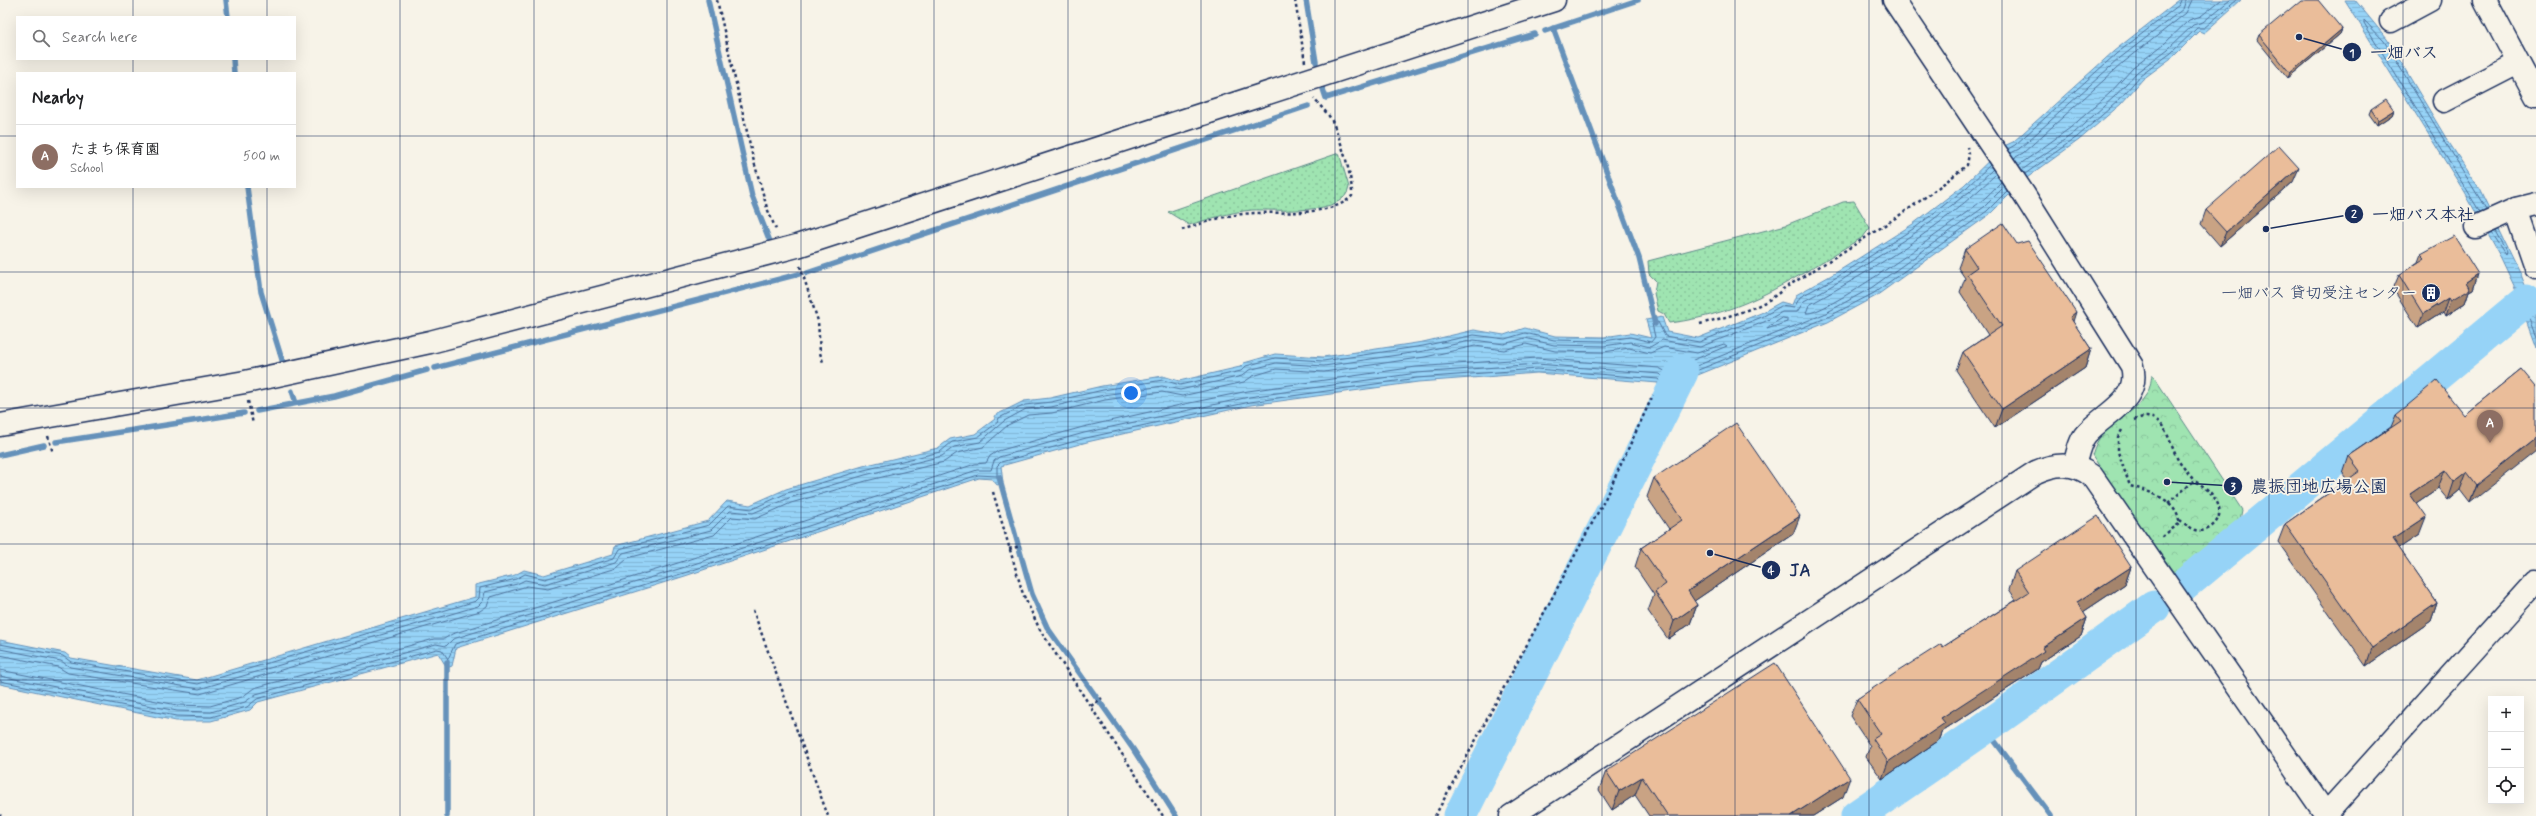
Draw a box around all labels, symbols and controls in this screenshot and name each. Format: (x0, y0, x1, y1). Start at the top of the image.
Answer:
search box (16, 16, 296, 60)
icon: search (30, 27, 52, 49)
text: Search here (62, 28, 138, 48)
callout: 一畑バス (2342, 38, 2446, 67)
text: 一畑バス (2370, 42, 2438, 64)
text: 1 (2349, 46, 2355, 62)
text: Nearby (32, 87, 84, 109)
text: たまち保育園 (70, 140, 160, 160)
text: A (41, 148, 49, 165)
text: 500 m (243, 148, 280, 165)
text: School (70, 160, 104, 177)
callout: 一畑バス本社 (2344, 200, 2482, 229)
text: 一畑バス本社 (2372, 204, 2474, 226)
text: 2 (2351, 207, 2357, 223)
building icon: 一畑バス 貸切受注センター (2420, 282, 2442, 304)
place label: 一畑バス 貸切受注センター (2221, 283, 2417, 304)
your location (1121, 383, 1141, 403)
pin: A (2477, 410, 2503, 443)
callout: 農振団地広場公園 (2223, 472, 2395, 501)
text: 農振団地広場公園 (2251, 476, 2387, 498)
text: 3 (2230, 480, 2236, 496)
callout: JA (1761, 556, 1818, 585)
text: JA (1790, 560, 1811, 582)
text: 4 (1768, 563, 1775, 579)
map controls (2488, 696, 2524, 804)
button: + (2488, 696, 2524, 732)
button: − (2488, 732, 2524, 768)
button: locate (2488, 768, 2524, 804)

